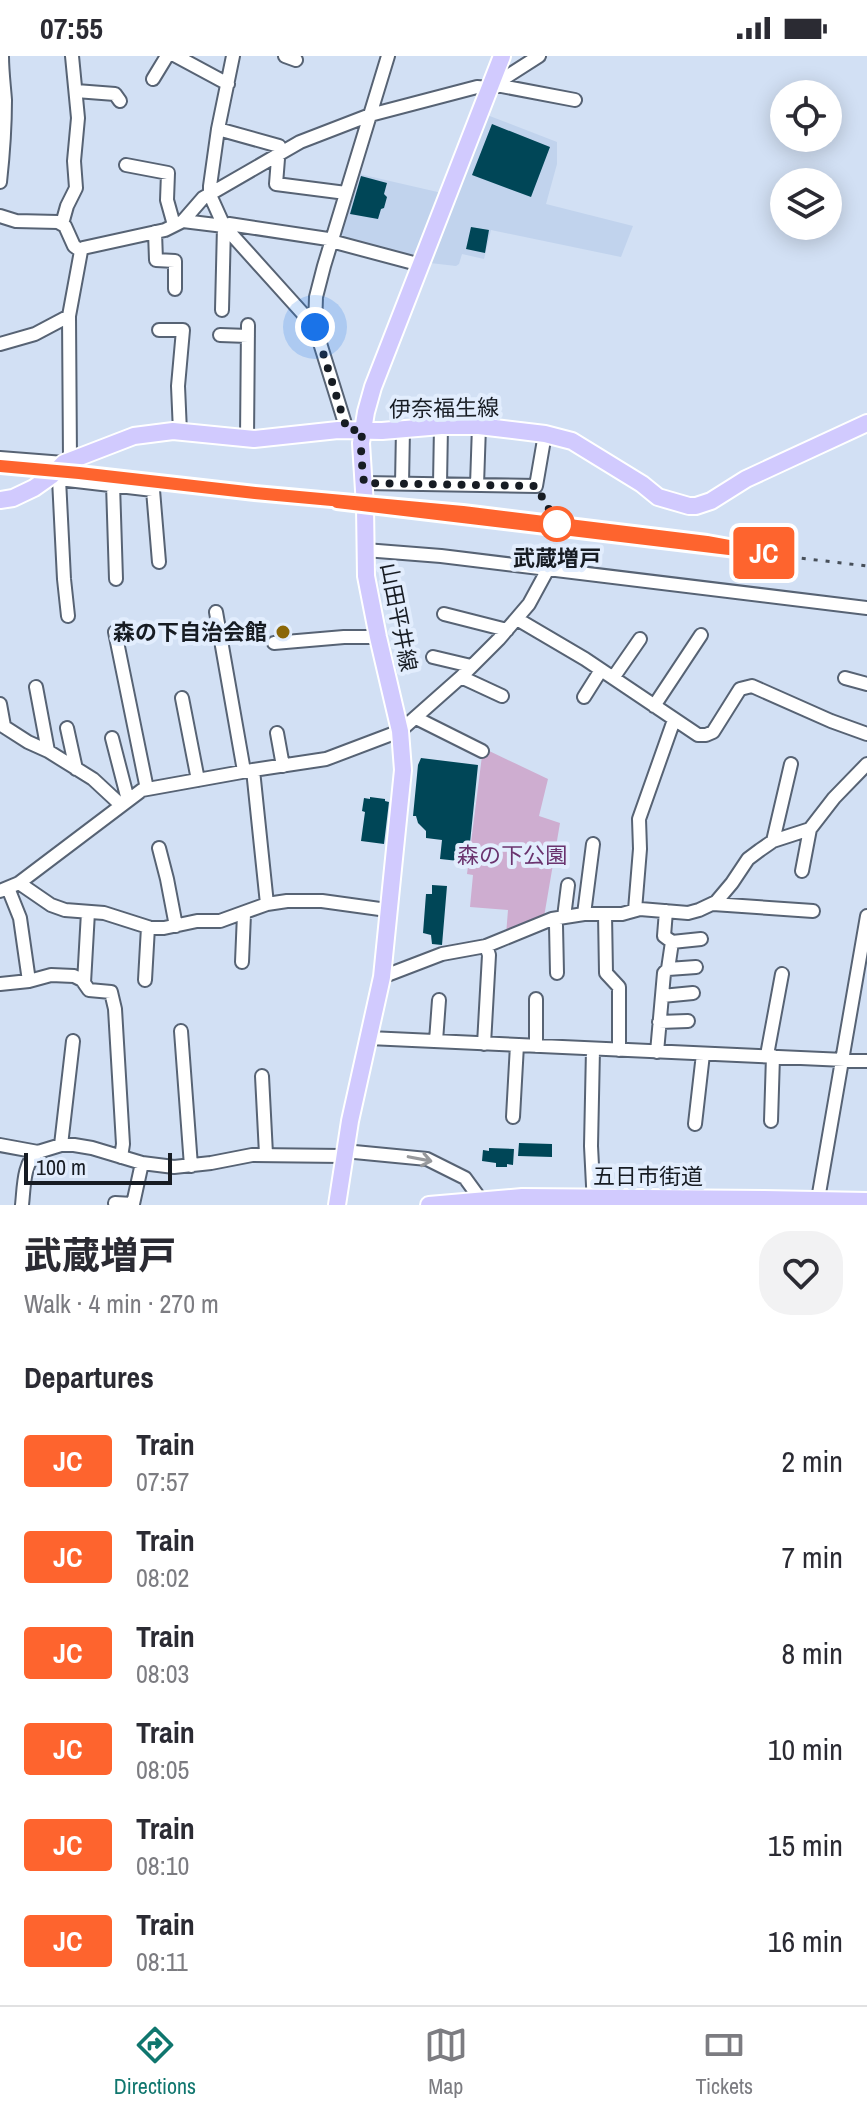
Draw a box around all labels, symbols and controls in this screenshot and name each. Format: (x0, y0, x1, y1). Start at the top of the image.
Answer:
text: 07:55 (40, 8, 103, 48)
map controls (770, 80, 842, 240)
button: locate (770, 80, 842, 152)
button: layers (770, 168, 842, 240)
your location (295, 307, 335, 347)
street label: 伊奈福生線 (389, 392, 499, 424)
marker: 武蔵増戸 (540, 507, 574, 541)
line badge: JC (728, 527, 800, 579)
text: JC (749, 534, 779, 572)
place label: 武蔵増戸 (513, 543, 601, 573)
street label: 山田平井線 (374, 560, 424, 674)
place label: 森の下自治会館 (113, 617, 267, 647)
marker: 森の下自治会館 (274, 623, 292, 641)
park label: 森の下公園 (457, 840, 567, 870)
scale bar (24, 1149, 172, 1185)
text: 100 m (36, 1152, 86, 1182)
one-way arrow (407, 1152, 433, 1167)
street label: 五日市街道 (593, 1161, 703, 1191)
text: 武蔵増戸 (24, 1230, 176, 1281)
button: heart (759, 1231, 843, 1315)
text: Walk · 4 min · 270 m (24, 1286, 219, 1321)
text: Departures (24, 1357, 154, 1397)
text: Train (136, 1424, 195, 1464)
text: 2 min (781, 1441, 843, 1481)
text: JC (53, 1442, 83, 1480)
text: 07:57 (136, 1464, 189, 1499)
text: Train (136, 1520, 195, 1560)
text: 7 min (781, 1537, 843, 1577)
text: JC (53, 1538, 83, 1576)
text: 08:02 (136, 1560, 189, 1595)
text: Train (136, 1616, 195, 1656)
text: 8 min (781, 1633, 843, 1673)
text: JC (53, 1634, 83, 1672)
text: 08:03 (136, 1656, 189, 1691)
text: Train (136, 1712, 195, 1752)
text: 10 min (768, 1729, 843, 1769)
text: JC (53, 1730, 83, 1768)
text: 08:05 (136, 1752, 189, 1787)
text: Train (136, 1808, 195, 1848)
text: 15 min (768, 1825, 843, 1865)
text: JC (53, 1826, 83, 1864)
text: 08:10 (136, 1848, 189, 1883)
text: Train (136, 1904, 195, 1944)
text: 16 min (768, 1921, 843, 1961)
text: JC (53, 1922, 83, 1960)
text: 08:11 (136, 1944, 188, 1979)
tab: Directions (114, 2023, 196, 2101)
tab: Map (424, 2023, 468, 2101)
tab: Tickets (695, 2023, 753, 2101)

